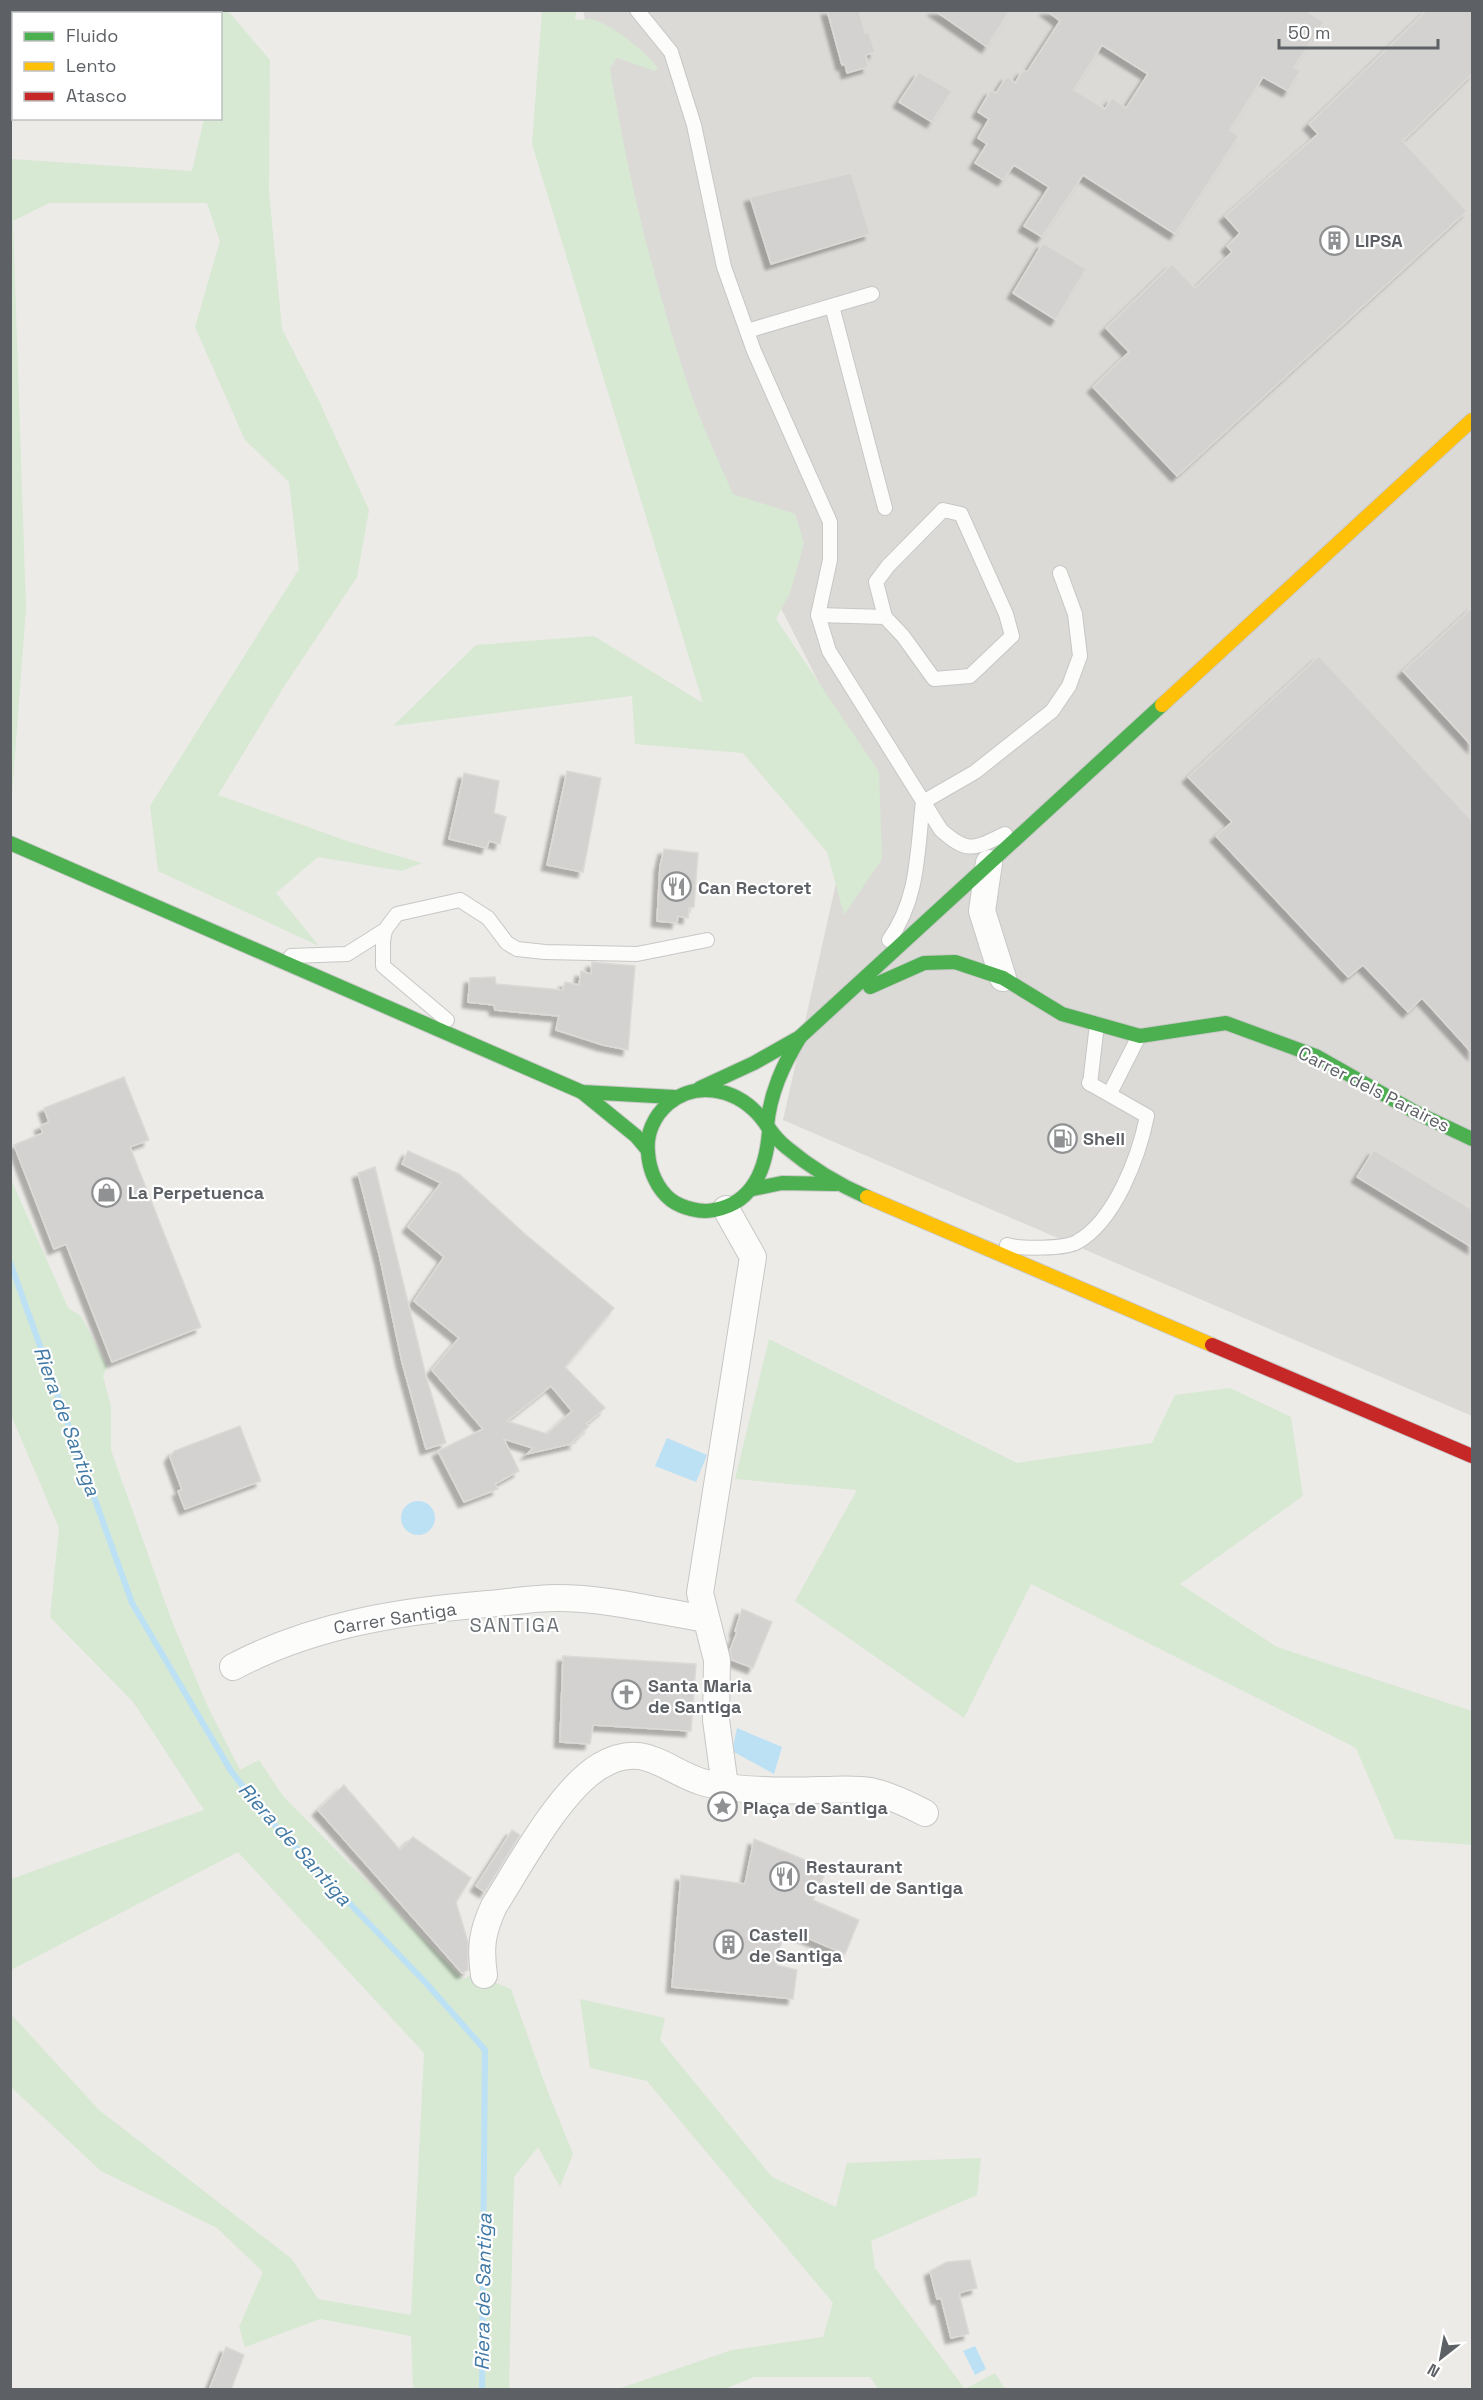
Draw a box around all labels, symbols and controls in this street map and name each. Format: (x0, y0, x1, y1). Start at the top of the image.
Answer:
legend (12, 12, 222, 120)
scale bar (1279, 12, 1438, 50)
text: 50 m (1288, 21, 1330, 44)
text: Fluido (66, 24, 118, 47)
text: Lento (66, 54, 116, 77)
text: Atasco (66, 84, 127, 107)
building icon: LIPSA (1318, 224, 1350, 256)
place label: LIPSA (1355, 229, 1403, 252)
restaurant icon: Can Rectoret (661, 871, 693, 903)
place label: Can Rectoret (698, 876, 812, 899)
street label: Carrer dels Paraires (1294, 1041, 1454, 1137)
fuel station icon: Shell (1046, 1122, 1078, 1154)
place label: Shell (1083, 1127, 1125, 1150)
shop icon: La Perpetuenca (91, 1176, 123, 1208)
place label: La Perpetuenca (128, 1181, 265, 1204)
water label: Riera de Santiga (28, 1343, 106, 1500)
street label: Carrer Santiga (332, 1597, 458, 1639)
district label: SANTIGA (469, 1612, 561, 1638)
place label: Santa Maria de Santiga (648, 1674, 753, 1718)
church icon: Santa Maria de Santiga (611, 1679, 643, 1711)
water label: Riera de Santiga (233, 1777, 358, 1911)
place icon: Plaça de Santiga (706, 1791, 738, 1823)
place label: Plaça de Santiga (743, 1796, 888, 1819)
place label: Restaurant Castell de Santiga (806, 1855, 964, 1899)
restaurant icon: Restaurant Castell de Santiga (769, 1860, 801, 1892)
place label: Castell de Santiga (749, 1923, 843, 1967)
building icon: Castell de Santiga (712, 1928, 744, 1960)
water label: Riera de Santiga (469, 2213, 497, 2371)
north arrow (1411, 2328, 1471, 2388)
text: N (1424, 2359, 1444, 2382)

